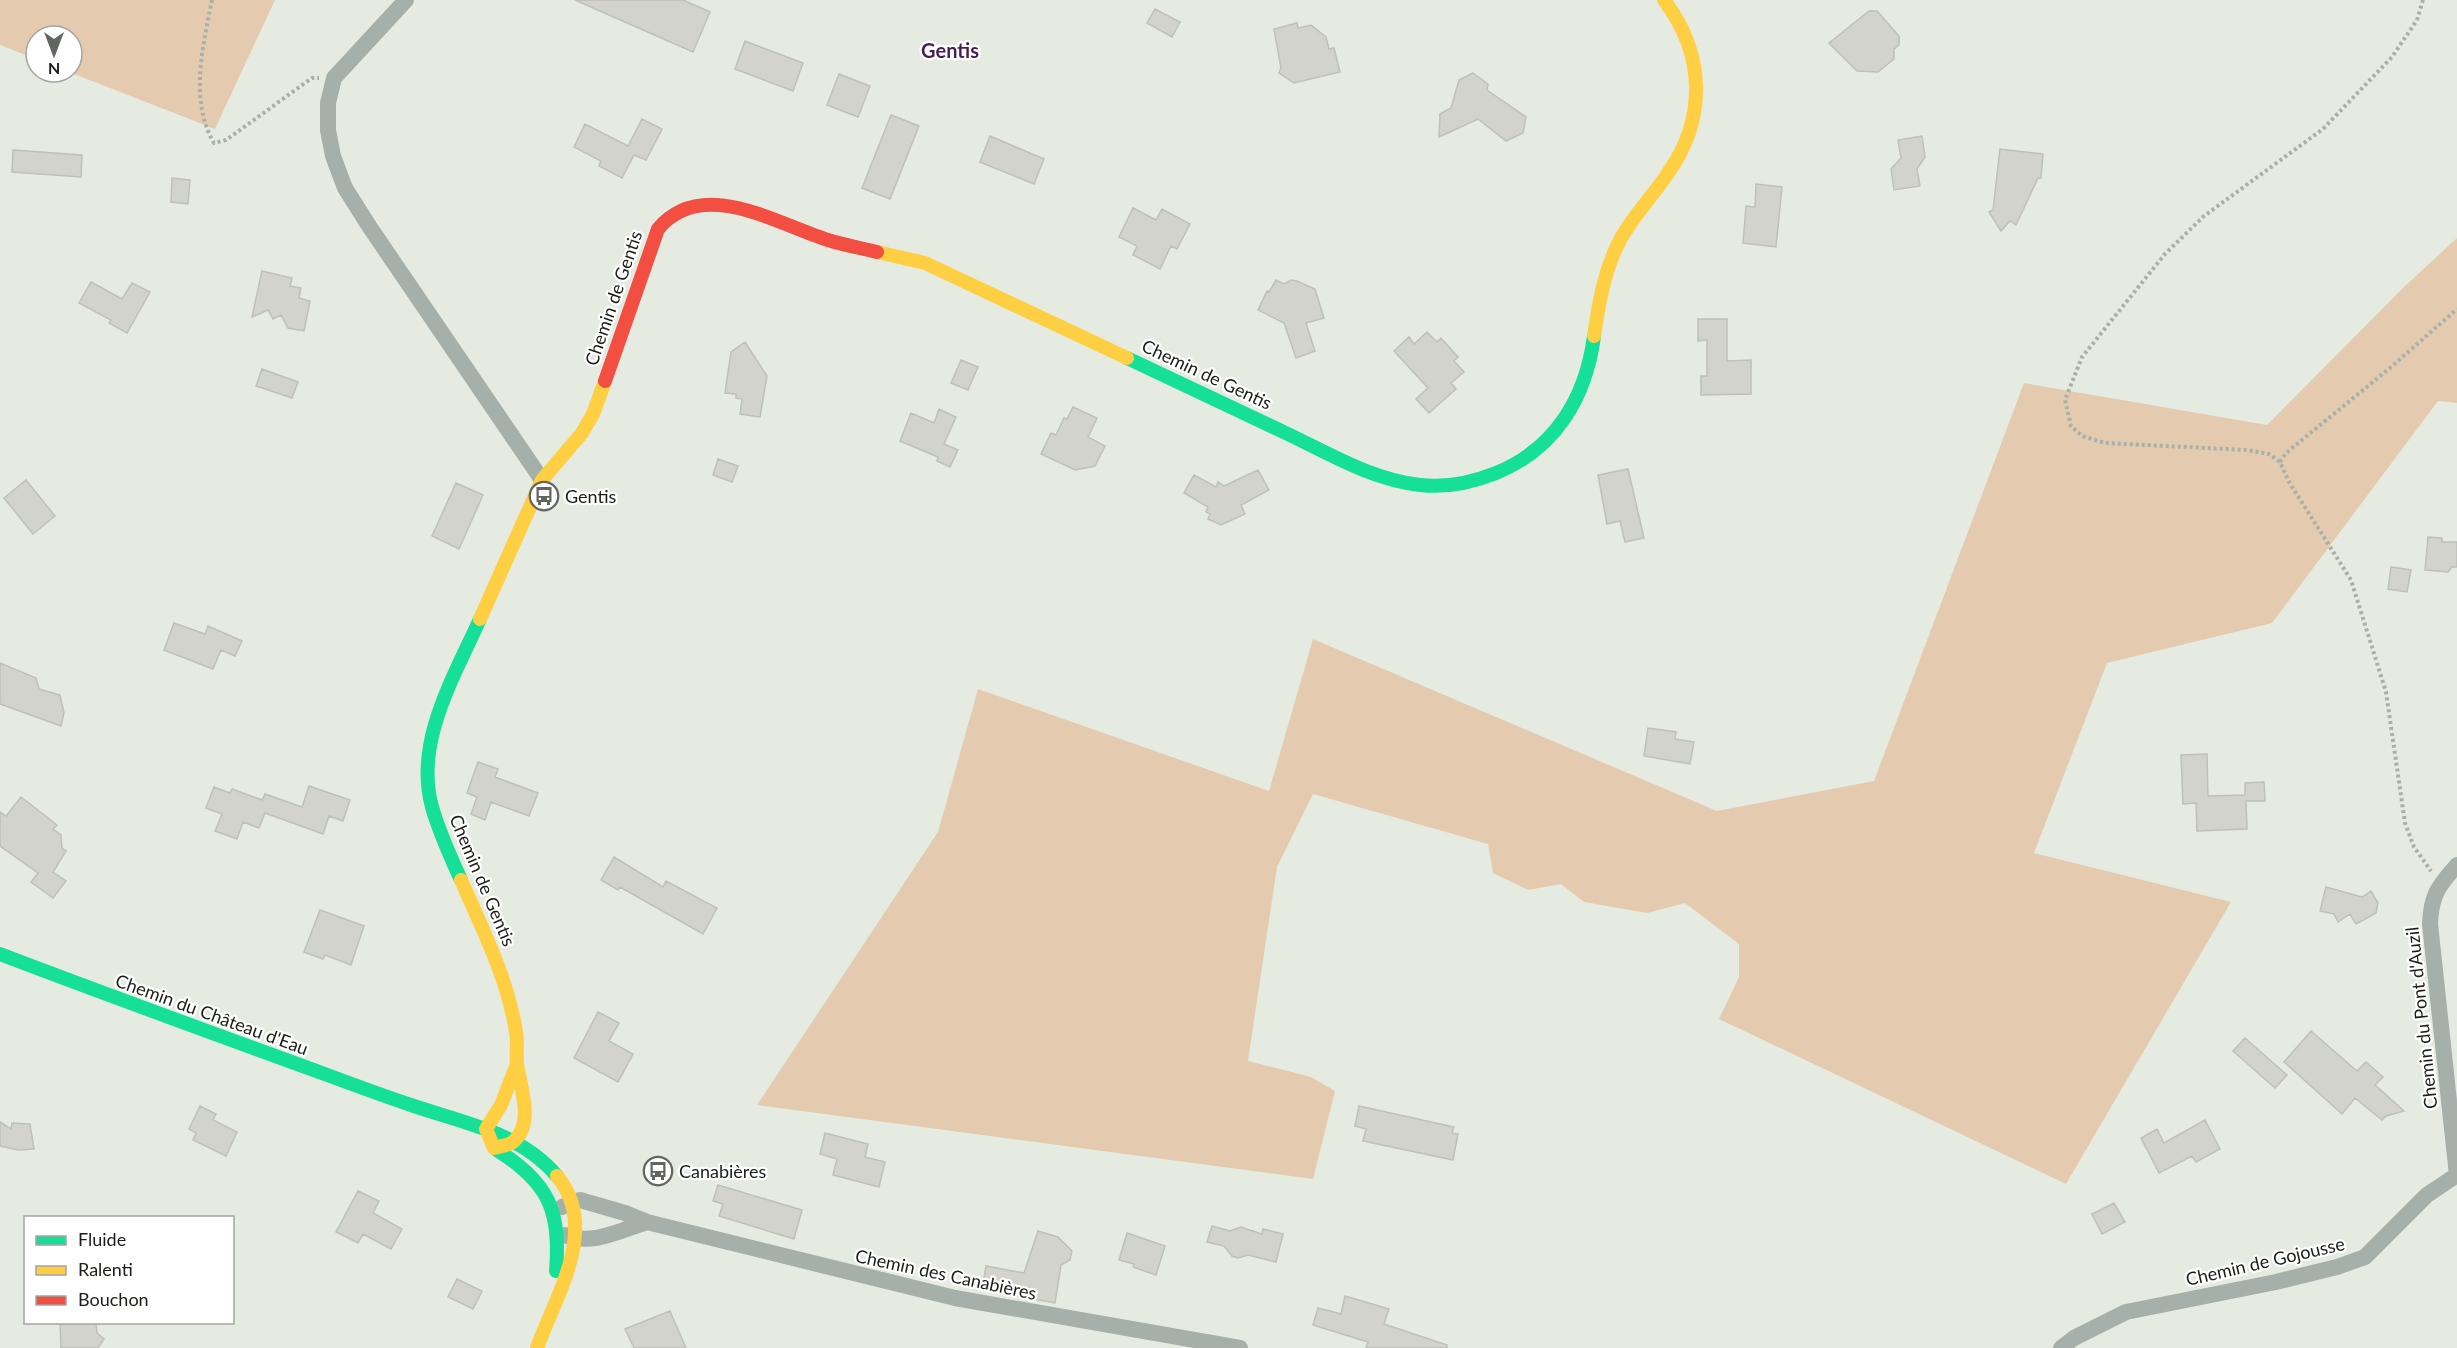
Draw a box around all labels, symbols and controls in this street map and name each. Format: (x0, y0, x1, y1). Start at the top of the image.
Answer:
north arrow (24, 24, 84, 84)
district label: Gentis (921, 38, 979, 62)
text: N (48, 60, 60, 79)
street label: Chemin de Gentis (580, 228, 646, 368)
street label: Chemin de Gentis (1139, 334, 1276, 414)
bus stop icon: Gentis (528, 480, 560, 512)
place label: Gentis (565, 485, 617, 507)
street label: Chemin de Gentis (445, 811, 521, 949)
street label: Chemin du Pont d'Auzil (2400, 926, 2442, 1110)
street label: Chemin du Château d'Eau (113, 969, 311, 1059)
bus stop icon: Canabières (642, 1155, 674, 1187)
place label: Canabières (679, 1160, 767, 1182)
legend (24, 1216, 234, 1324)
text: Fluide (78, 1228, 126, 1250)
street label: Chemin de Gojousse (2183, 1232, 2347, 1290)
street label: Chemin des Canabières (853, 1244, 1039, 1304)
text: Ralenti (78, 1258, 133, 1280)
text: Bouchon (78, 1288, 149, 1310)

